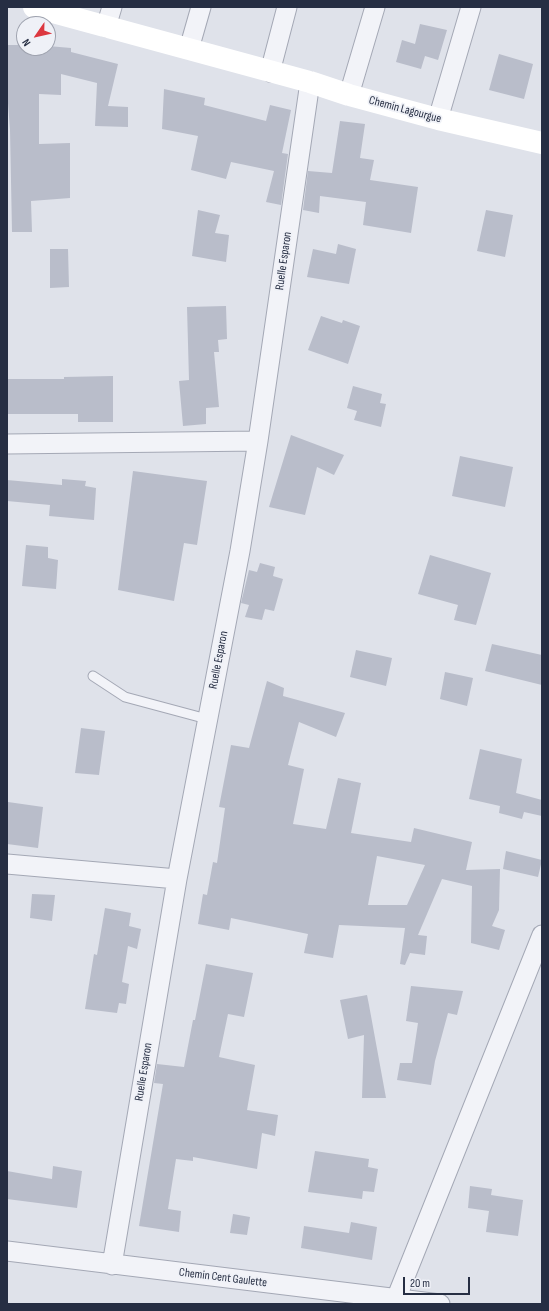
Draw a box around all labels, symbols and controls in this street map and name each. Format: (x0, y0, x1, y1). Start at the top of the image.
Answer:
north arrow (16, 16, 56, 56)
text: N (19, 36, 33, 49)
street label: Chemin Lagourgue (367, 93, 443, 127)
street label: Ruelle Esparon (273, 231, 295, 291)
street label: Ruelle Esparon (206, 630, 232, 690)
street label: Ruelle Esparon (132, 1042, 156, 1102)
street label: Chemin Cent Gaulette (178, 1265, 268, 1291)
scale bar (405, 1269, 472, 1295)
text: 20 m (410, 1276, 430, 1291)

